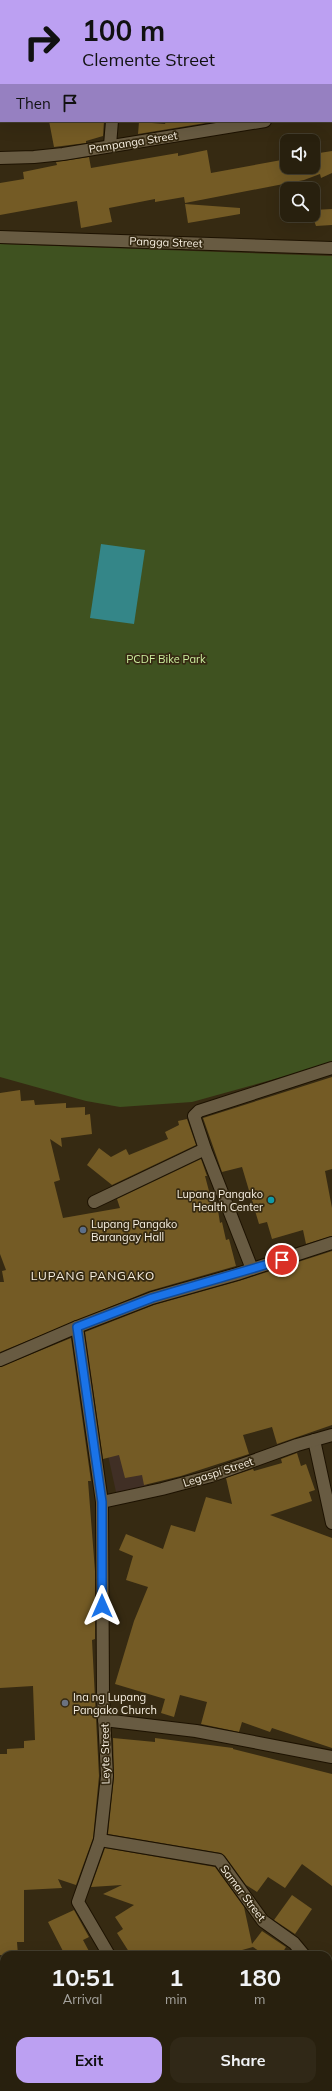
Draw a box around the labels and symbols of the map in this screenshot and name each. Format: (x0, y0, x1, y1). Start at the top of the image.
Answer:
street label: Pampanga Street (88, 128, 178, 156)
street label: Pangga Street (129, 234, 203, 250)
park label: PCDF Bike Park (126, 652, 206, 666)
place label: Lupang Pangako Health Center (177, 1187, 263, 1214)
marker: Lupang Pangako Health Center (266, 1195, 276, 1205)
place label: Lupang Pangako Barangay Hall (91, 1217, 177, 1244)
marker: Lupang Pangako Barangay Hall (78, 1225, 88, 1235)
pin (265, 1243, 299, 1277)
district label: LUPANG PANGAKO (31, 1268, 155, 1283)
street label: Legaspi Street (181, 1454, 255, 1490)
position arrow (81, 1585, 123, 1627)
place label: Ina ng Lupang Pangako Church (73, 1690, 157, 1717)
marker: Ina ng Lupang Pangako Church (60, 1698, 70, 1708)
street label: Leyte Street (97, 1723, 113, 1785)
street label: Samar Street (217, 1862, 269, 1924)

